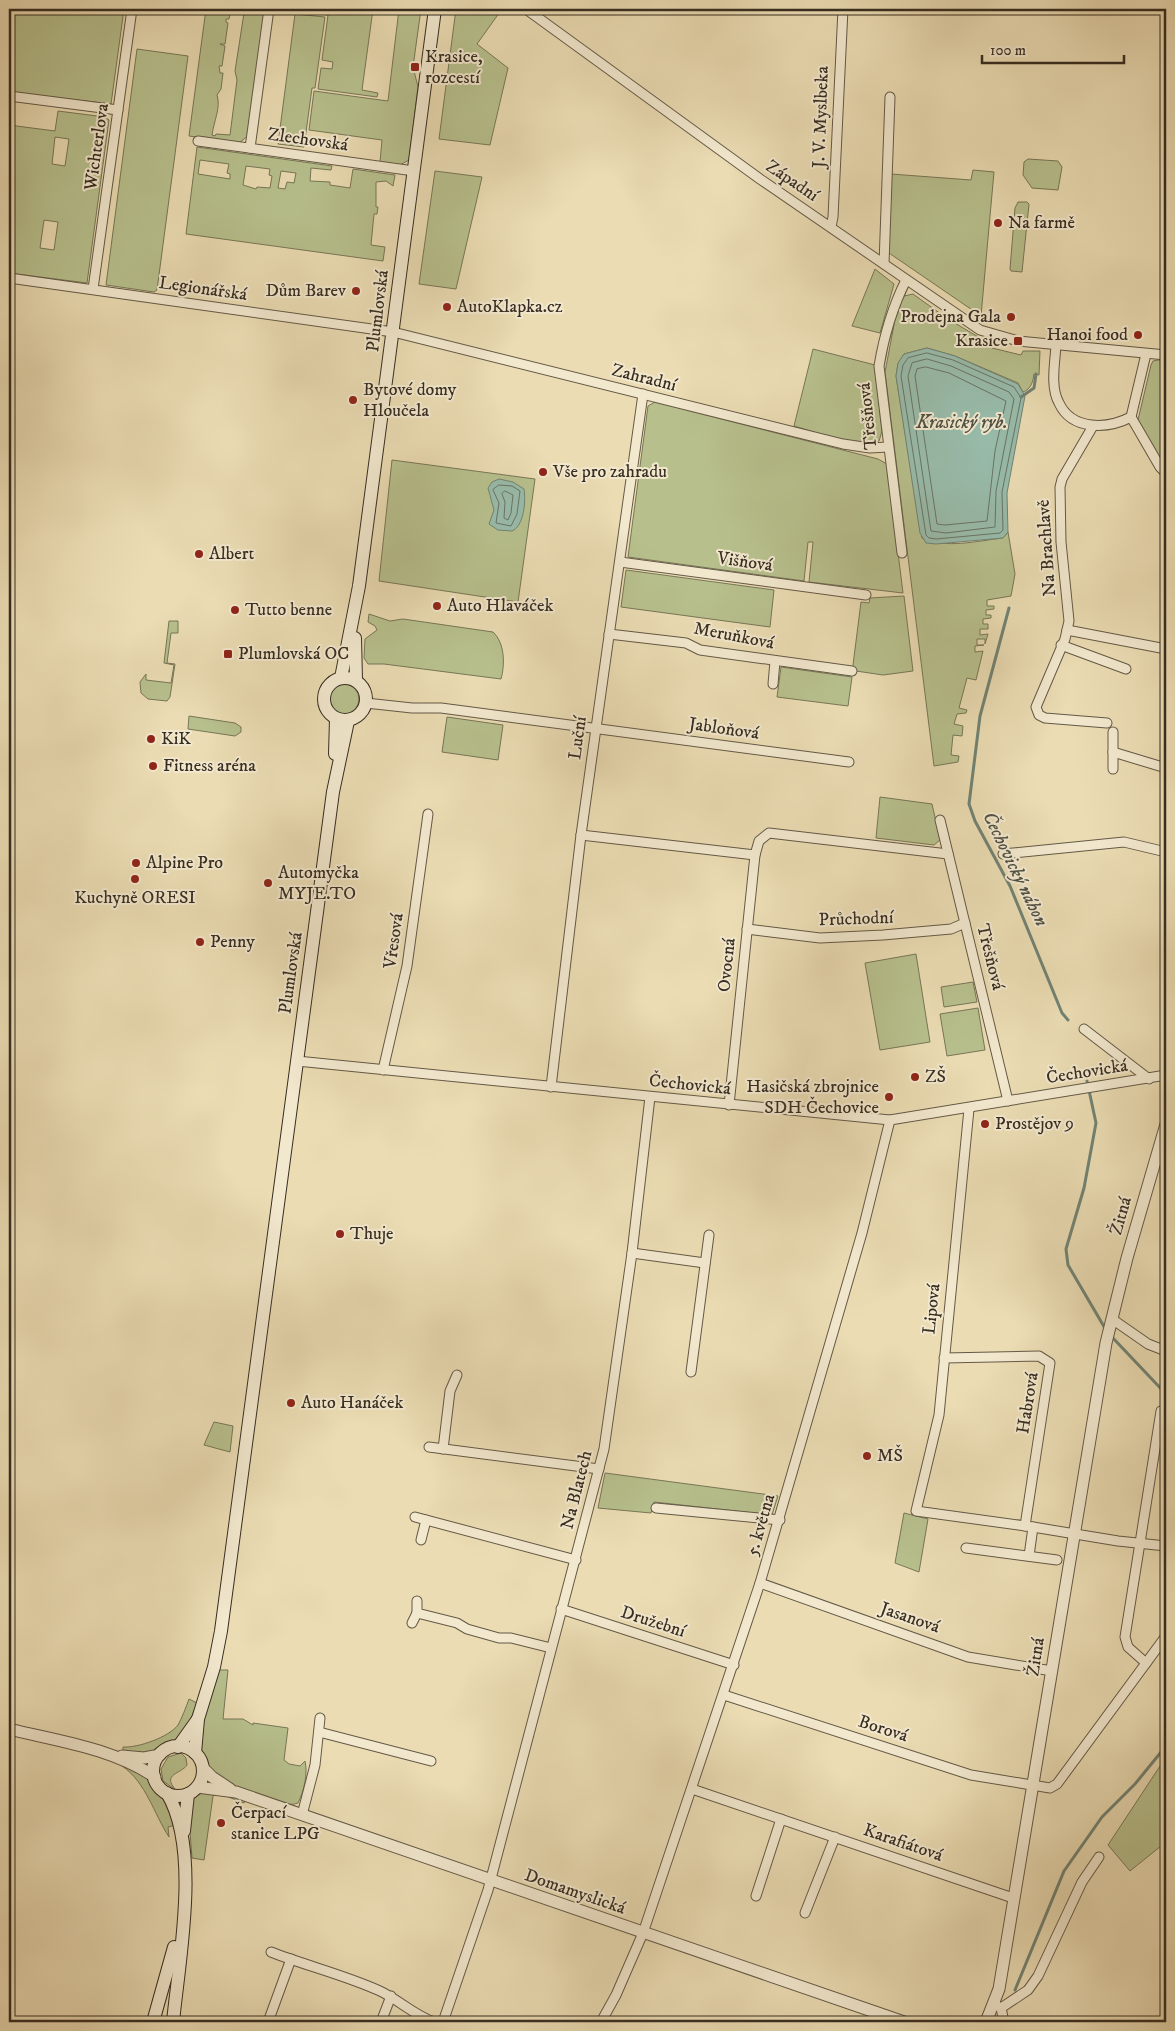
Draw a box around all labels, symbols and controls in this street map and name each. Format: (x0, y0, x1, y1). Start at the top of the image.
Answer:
scale bar (982, 32, 1125, 64)
text: 100 m (990, 41, 1026, 60)
place label: Krasice, rozcestí (425, 46, 483, 89)
marker: Krasice, rozcestí (409, 61, 421, 73)
street label: J. V. Myslbeka (808, 65, 834, 170)
street label: Wichterlova (80, 102, 114, 193)
street label: Zlechovská (266, 123, 350, 157)
street label: Západní (761, 155, 824, 207)
place label: Na farmě (1008, 212, 1075, 234)
marker: Na farmě (992, 217, 1004, 229)
street label: Plumlovská (362, 268, 394, 353)
street label: Legionářská (157, 272, 249, 306)
place label: Dům Barev (265, 280, 346, 302)
marker: Dům Barev (350, 285, 362, 297)
place label: AutoKlapka.cz (457, 296, 563, 318)
marker: AutoKlapka.cz (441, 301, 453, 313)
place label: Prodejna Gala (900, 306, 1001, 328)
marker: Prodejna Gala (1005, 311, 1017, 323)
place label: Hanoi food (1046, 324, 1128, 346)
marker: Hanoi food (1132, 329, 1144, 341)
place label: Krasice (955, 330, 1008, 352)
marker: Krasice (1012, 335, 1024, 347)
street label: Zahradní (609, 359, 680, 397)
place label: Bytové domy Hloučela (363, 379, 457, 422)
street label: Třešňová (854, 381, 882, 451)
marker: Bytové domy Hloučela (347, 394, 359, 406)
water label: Krasický ryb. (915, 411, 1008, 434)
place label: Vše pro zahradu (552, 461, 667, 483)
marker: Vše pro zahradu (537, 466, 549, 478)
street label: Na Brachlavě (1033, 499, 1061, 597)
place label: Albert (209, 543, 254, 565)
street label: Višňová (715, 547, 774, 577)
marker: Albert (193, 548, 205, 560)
place label: Auto Hlaváček (447, 595, 553, 617)
place label: Tutto benne (245, 599, 332, 621)
marker: Auto Hlaváček (431, 600, 443, 612)
marker: Tutto benne (229, 604, 241, 616)
street label: Meruňková (692, 617, 776, 655)
place label: Plumlovská OC (238, 643, 349, 665)
marker: Plumlovská OC (222, 648, 234, 660)
street label: Jabloňová (686, 713, 761, 745)
street label: Luční (564, 714, 592, 761)
place label: KiK (161, 728, 191, 750)
marker: KiK (145, 733, 157, 745)
place label: Fitness aréna (163, 755, 256, 777)
marker: Fitness aréna (147, 760, 159, 772)
water label: Čechovický náhon (977, 807, 1055, 931)
place label: Alpine Pro (146, 852, 223, 874)
marker: Alpine Pro (130, 857, 142, 869)
place label: Automyčka MYJE.TO (278, 862, 359, 905)
marker: Kuchyně ORESI (129, 873, 141, 885)
marker: Automyčka MYJE.TO (262, 877, 274, 889)
place label: Kuchyně ORESI (74, 887, 196, 909)
street label: Průchodní (818, 907, 895, 931)
street label: Vřesová (379, 911, 409, 971)
street label: Třešňová (971, 922, 1009, 993)
street label: Plumlovská (274, 930, 308, 1015)
place label: Penny (210, 931, 255, 953)
marker: Penny (194, 936, 206, 948)
street label: Ovocná (713, 937, 741, 993)
street label: Čechovická (1045, 1054, 1130, 1089)
place label: ZŠ (925, 1065, 946, 1088)
street label: Čechovická (648, 1069, 732, 1100)
marker: ZŠ (909, 1071, 921, 1083)
place label: Hasičská zbrojnice SDH Čechovice (746, 1076, 879, 1119)
marker: Hasičská zbrojnice SDH Čechovice (883, 1091, 895, 1103)
place label: Prostějov 9 (995, 1113, 1074, 1135)
marker: Prostějov 9 (979, 1118, 991, 1130)
street label: Žitná (1104, 1194, 1137, 1238)
place label: Thuje (350, 1223, 393, 1245)
marker: Thuje (334, 1228, 346, 1240)
street label: Lipová (918, 1282, 946, 1336)
street label: Habrová (1012, 1370, 1044, 1435)
place label: Auto Hanáček (301, 1392, 404, 1414)
marker: Auto Hanáček (285, 1397, 297, 1409)
place label: MŠ (877, 1444, 903, 1467)
street label: Na Blatech (557, 1448, 598, 1532)
marker: MŠ (861, 1450, 873, 1462)
street label: 5. května (742, 1491, 780, 1559)
street label: Jasanová (875, 1597, 943, 1639)
street label: Družební (618, 1601, 689, 1643)
street label: Žitná (1021, 1636, 1050, 1678)
street label: Borová (855, 1711, 911, 1747)
place label: Čerpací stanice LPG (231, 1801, 320, 1845)
marker: Čerpací stanice LPG (215, 1817, 227, 1829)
street label: Karafiátová (860, 1819, 946, 1867)
street label: Domamyslická (521, 1864, 629, 1920)

